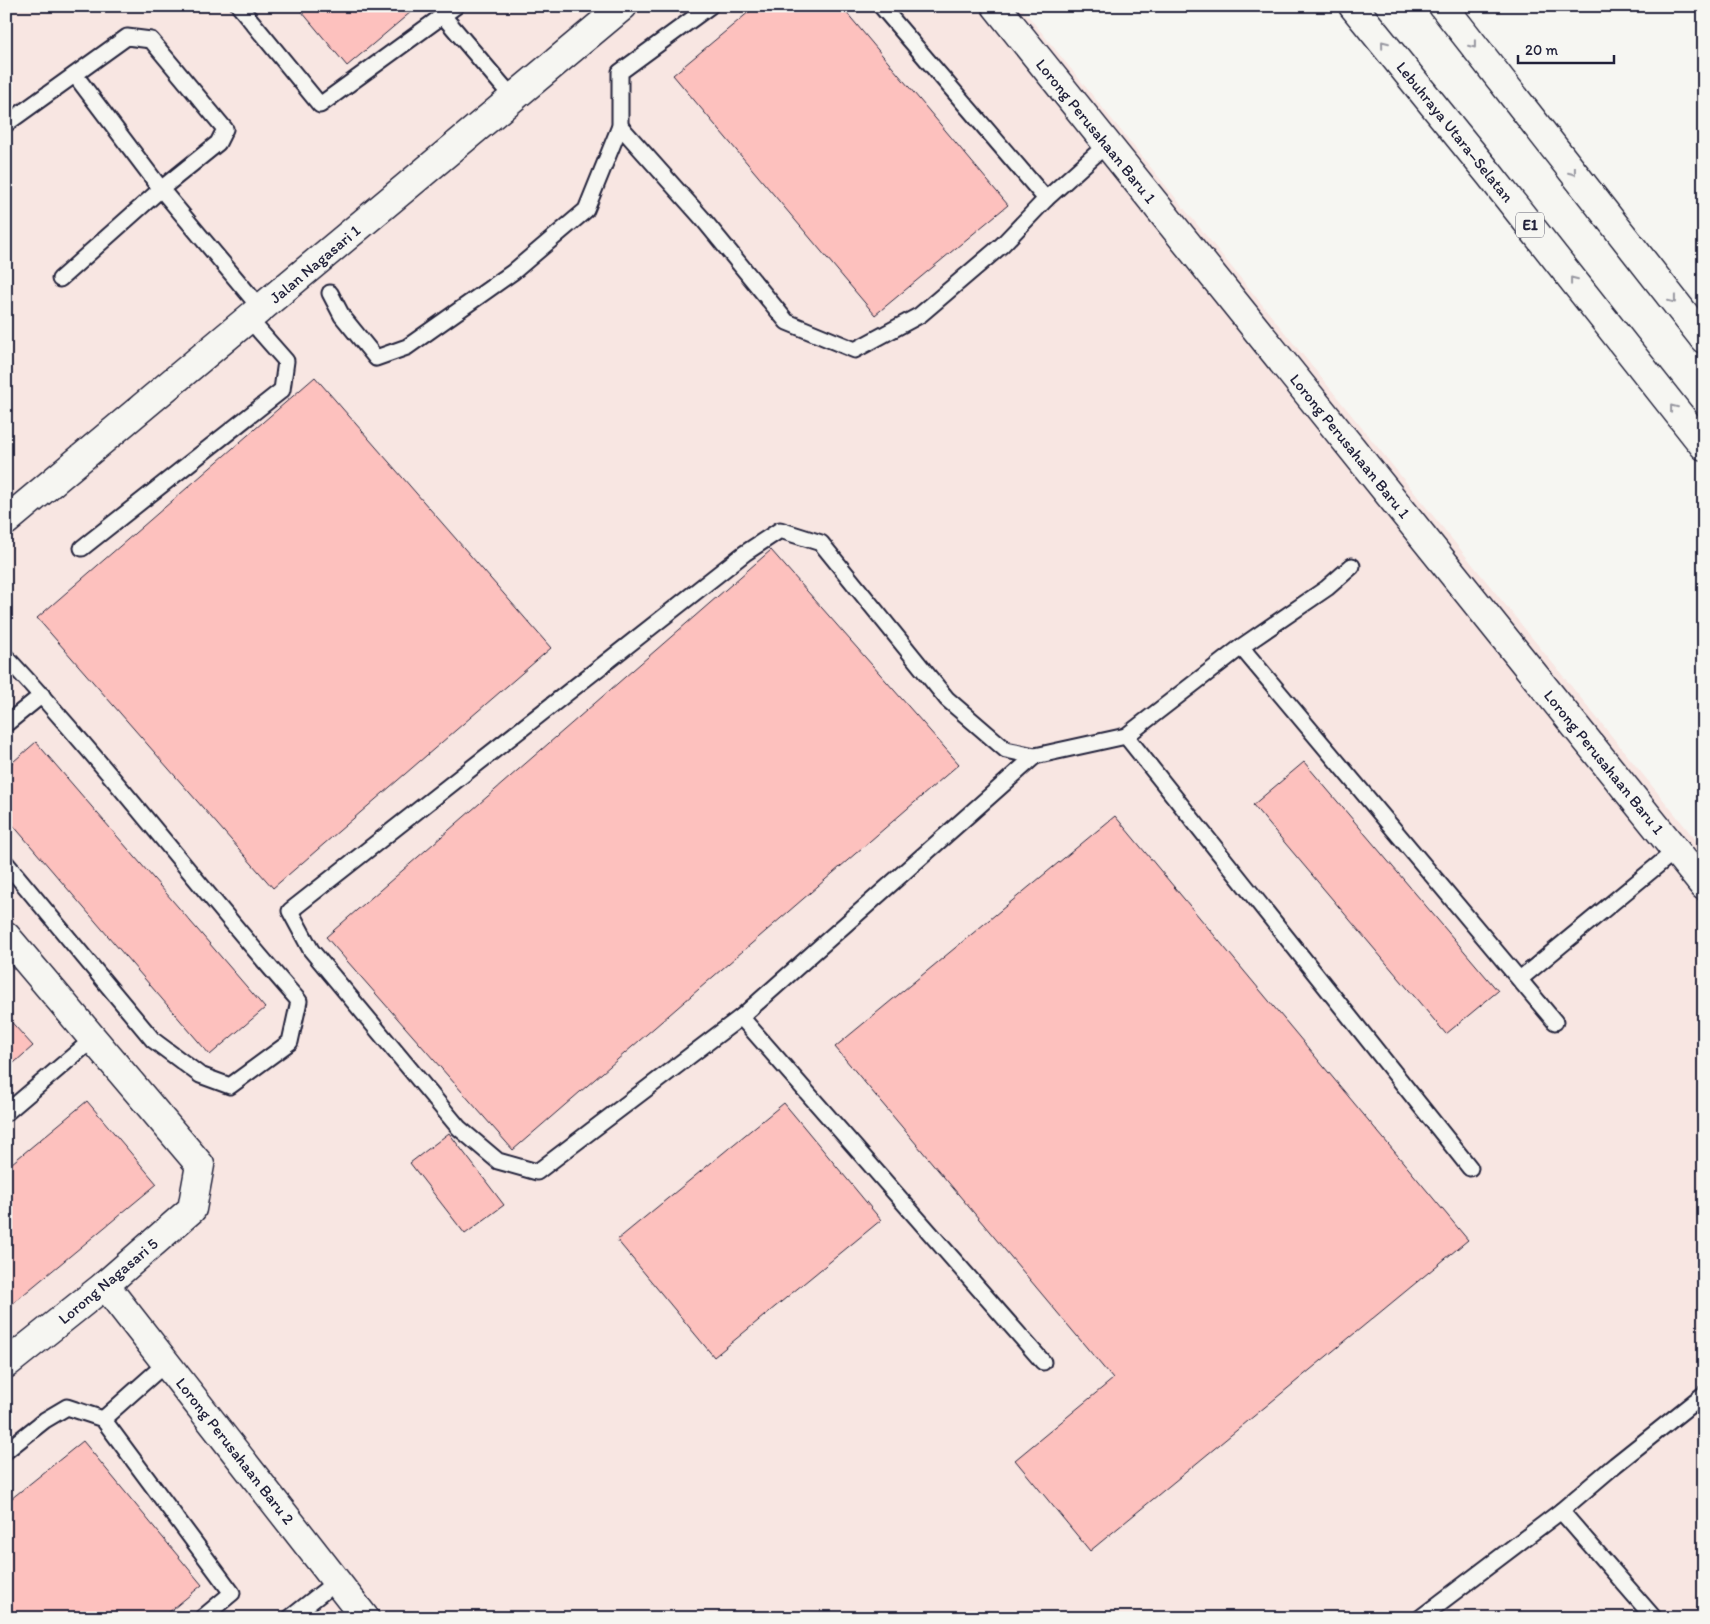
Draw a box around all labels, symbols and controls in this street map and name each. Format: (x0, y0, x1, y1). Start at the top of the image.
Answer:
scale bar (1518, 32, 1614, 64)
one-way arrow (1467, 39, 1476, 48)
one-way arrow (1381, 41, 1389, 50)
text: 20 m (1525, 41, 1559, 59)
street label: Lorong Perusahaan Baru 1 (1032, 55, 1160, 207)
street label: Lebuhraya Utara–Selatan (1392, 58, 1518, 206)
one-way arrow (1567, 167, 1576, 176)
road number: E1 (1516, 212, 1544, 238)
street label: Jalan Nagasari 1 (266, 220, 364, 307)
one-way arrow (1570, 276, 1579, 286)
one-way arrow (1668, 294, 1676, 303)
street label: Lorong Perusahaan Baru 1 (1286, 370, 1414, 522)
one-way arrow (1671, 405, 1679, 414)
street label: Lorong Perusahaan Baru 1 (1540, 686, 1668, 838)
street label: Lorong Nagasari 5 (54, 1234, 162, 1328)
street label: Lorong Perusahaan Baru 2 (172, 1374, 299, 1529)

